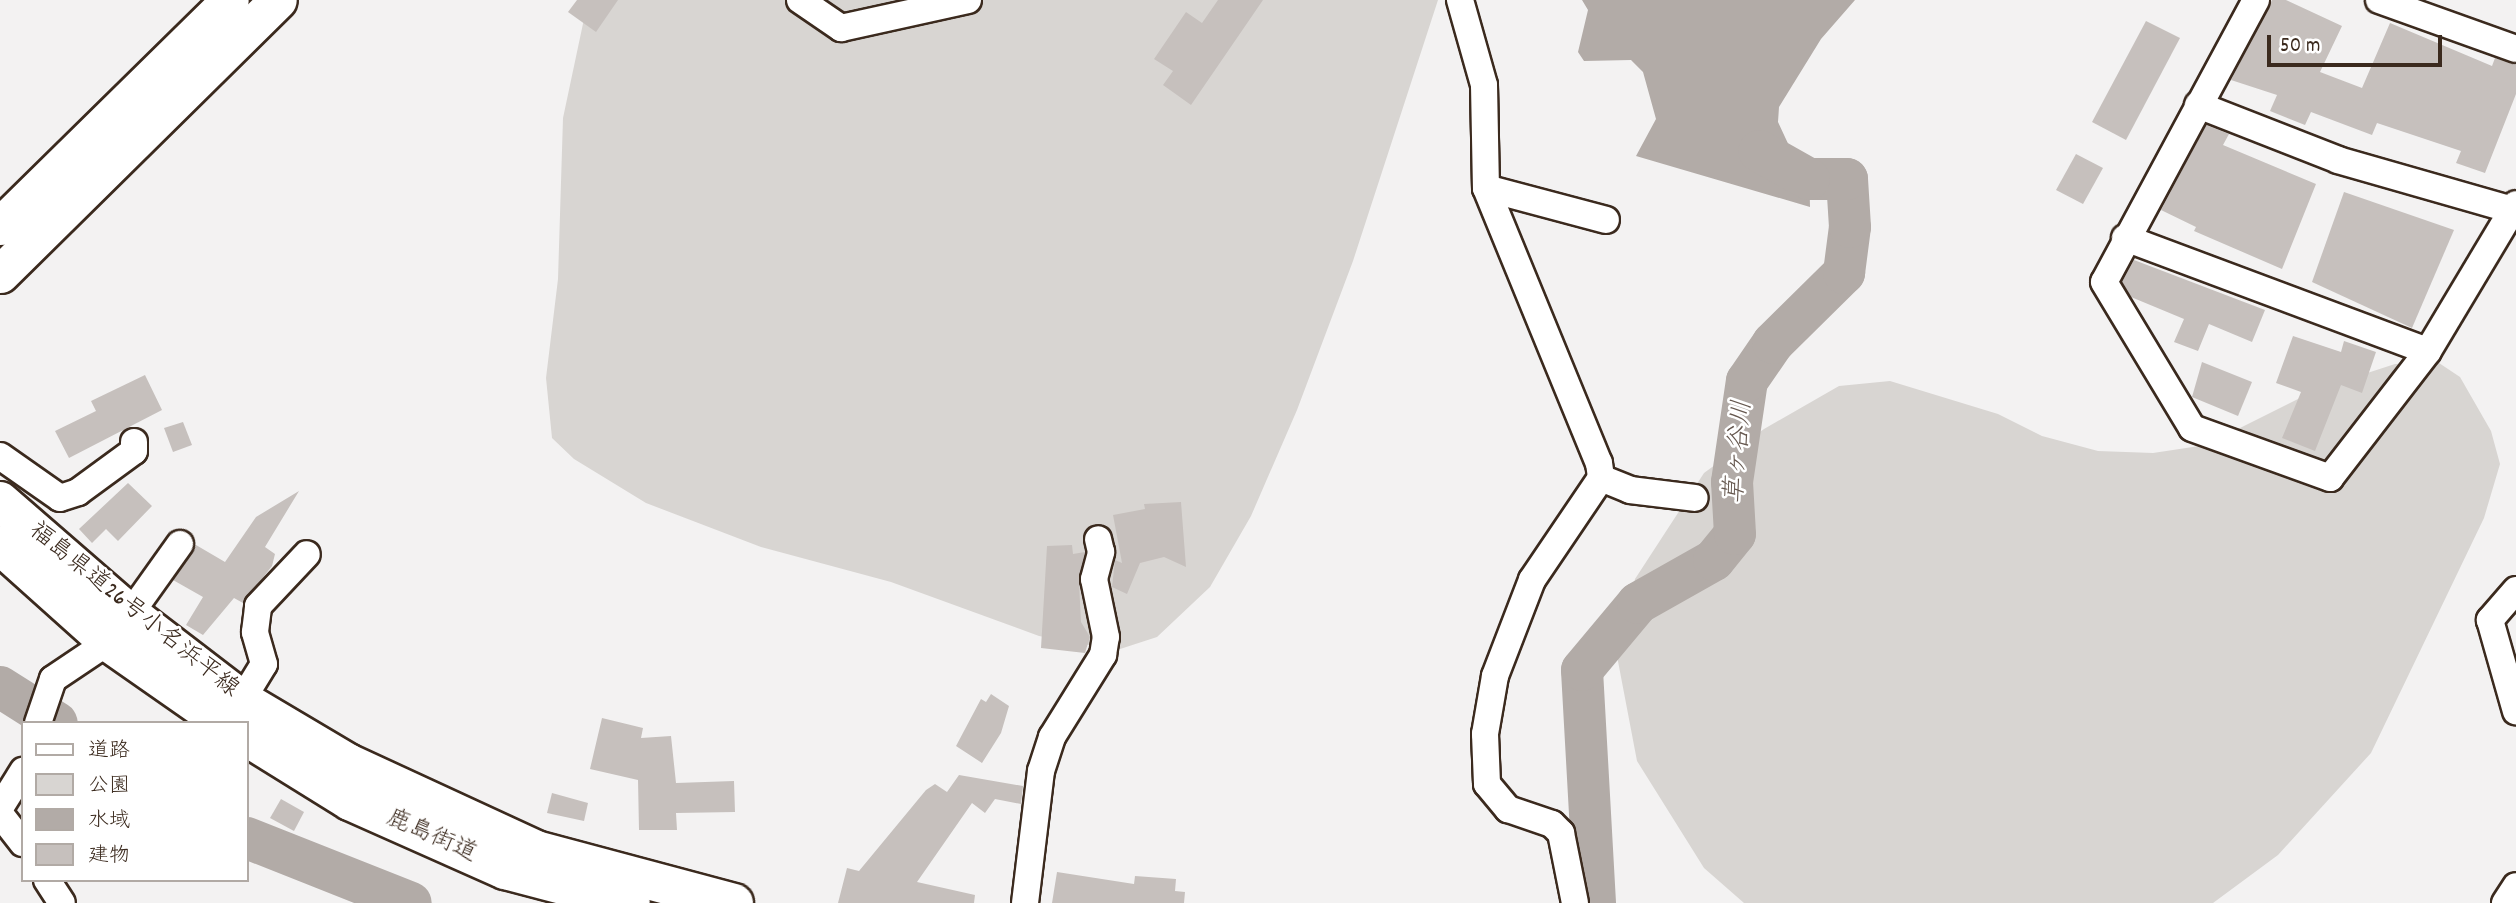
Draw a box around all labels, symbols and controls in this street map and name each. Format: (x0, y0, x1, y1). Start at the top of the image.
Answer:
scale bar (2271, 21, 2446, 65)
text: 50 m (2280, 32, 2320, 62)
water label: 草ヶ谷川 (1720, 399, 1760, 505)
street label: 福島県道26号小名浜平線 (22, 517, 244, 705)
legend (21, 721, 248, 882)
text: 道路 (88, 737, 130, 767)
text: 公園 (88, 772, 130, 802)
street label: 鹿島街道 (381, 804, 481, 870)
text: 水域 (88, 807, 130, 837)
text: 建物 (88, 842, 130, 872)

